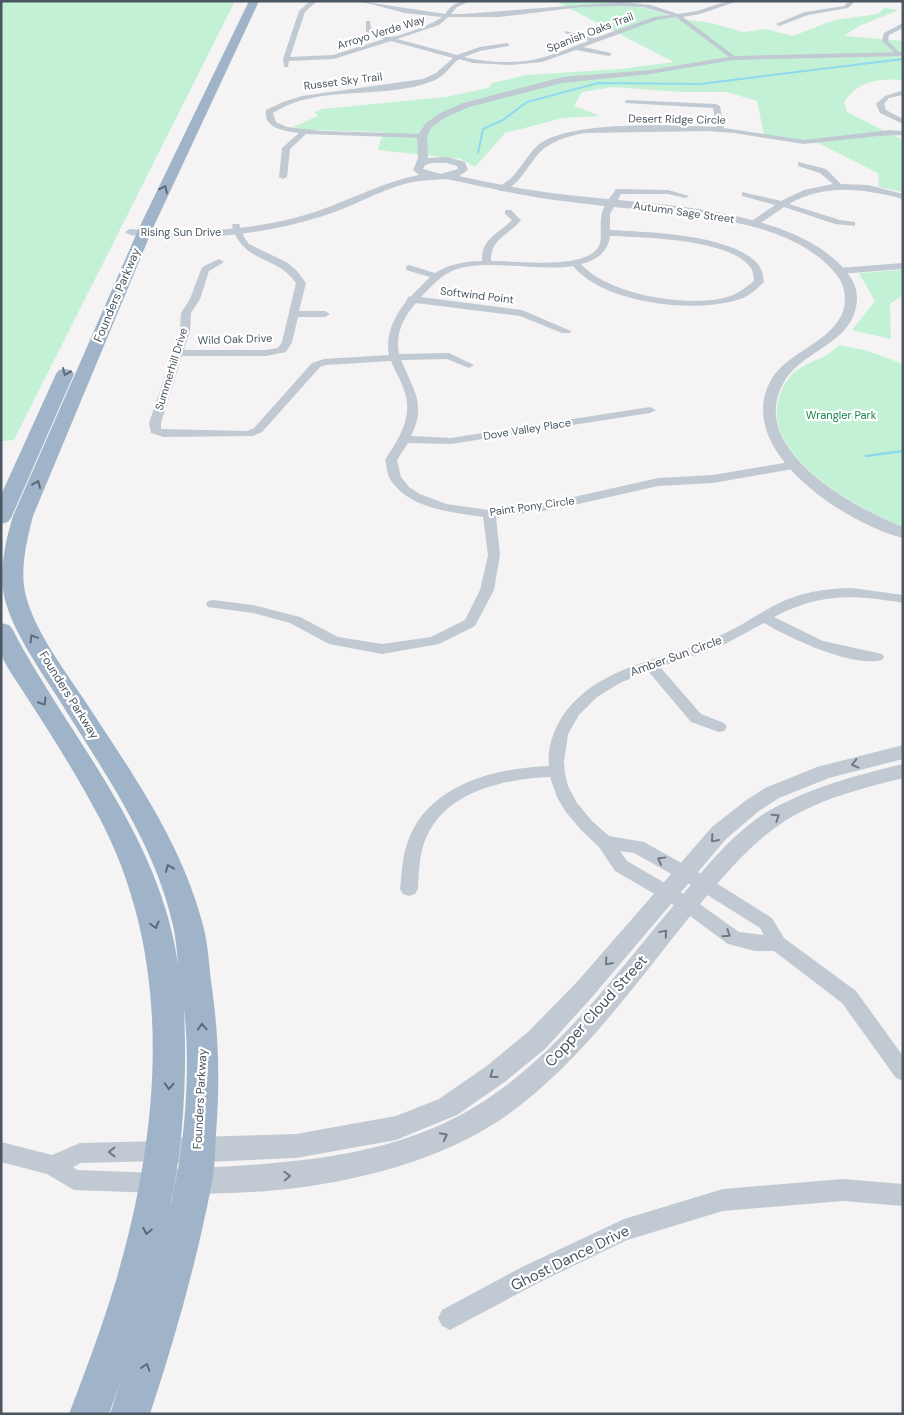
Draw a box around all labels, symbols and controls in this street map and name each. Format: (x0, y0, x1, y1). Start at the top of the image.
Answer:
street label: Spanish Oaks Trail (545, 9, 635, 55)
street label: Arroyo Verde Way (335, 12, 427, 52)
street label: Russet Sky Trail (303, 69, 383, 93)
street label: Desert Ridge Circle (628, 111, 726, 127)
one-way arrow (158, 185, 168, 194)
street label: Autumn Sage Street (633, 198, 735, 226)
street label: Rising Sun Drive (141, 225, 221, 239)
street label: Founders Parkway (90, 245, 144, 344)
street label: Softwind Point (439, 284, 515, 306)
street label: Summerhill Drive (152, 326, 190, 412)
street label: Wild Oak Drive (197, 331, 273, 347)
one-way arrow (62, 367, 73, 376)
park label: Wrangler Park (806, 408, 877, 422)
street label: Dove Valley Place (482, 415, 572, 443)
one-way arrow (31, 480, 41, 488)
street label: Paint Pony Circle (489, 493, 575, 519)
street label: Amber Sun Circle (628, 632, 724, 680)
one-way arrow (30, 635, 40, 644)
street label: Founders Parkway (36, 648, 103, 742)
one-way arrow (37, 697, 46, 706)
one-way arrow (851, 758, 860, 769)
one-way arrow (771, 814, 780, 823)
one-way arrow (711, 833, 720, 842)
one-way arrow (658, 857, 667, 867)
one-way arrow (164, 864, 175, 873)
one-way arrow (149, 920, 160, 929)
one-way arrow (721, 928, 731, 937)
one-way arrow (658, 930, 667, 939)
street label: Copper Cloud Street (540, 951, 652, 1071)
one-way arrow (605, 956, 614, 965)
one-way arrow (196, 1022, 207, 1030)
street label: Founders Parkway (189, 1048, 211, 1150)
one-way arrow (490, 1070, 499, 1078)
one-way arrow (164, 1082, 174, 1090)
one-way arrow (438, 1132, 447, 1142)
one-way arrow (108, 1147, 116, 1157)
one-way arrow (283, 1170, 291, 1181)
street label: Ghost Dance Drive (507, 1221, 633, 1295)
one-way arrow (143, 1227, 153, 1235)
one-way arrow (140, 1364, 150, 1372)

